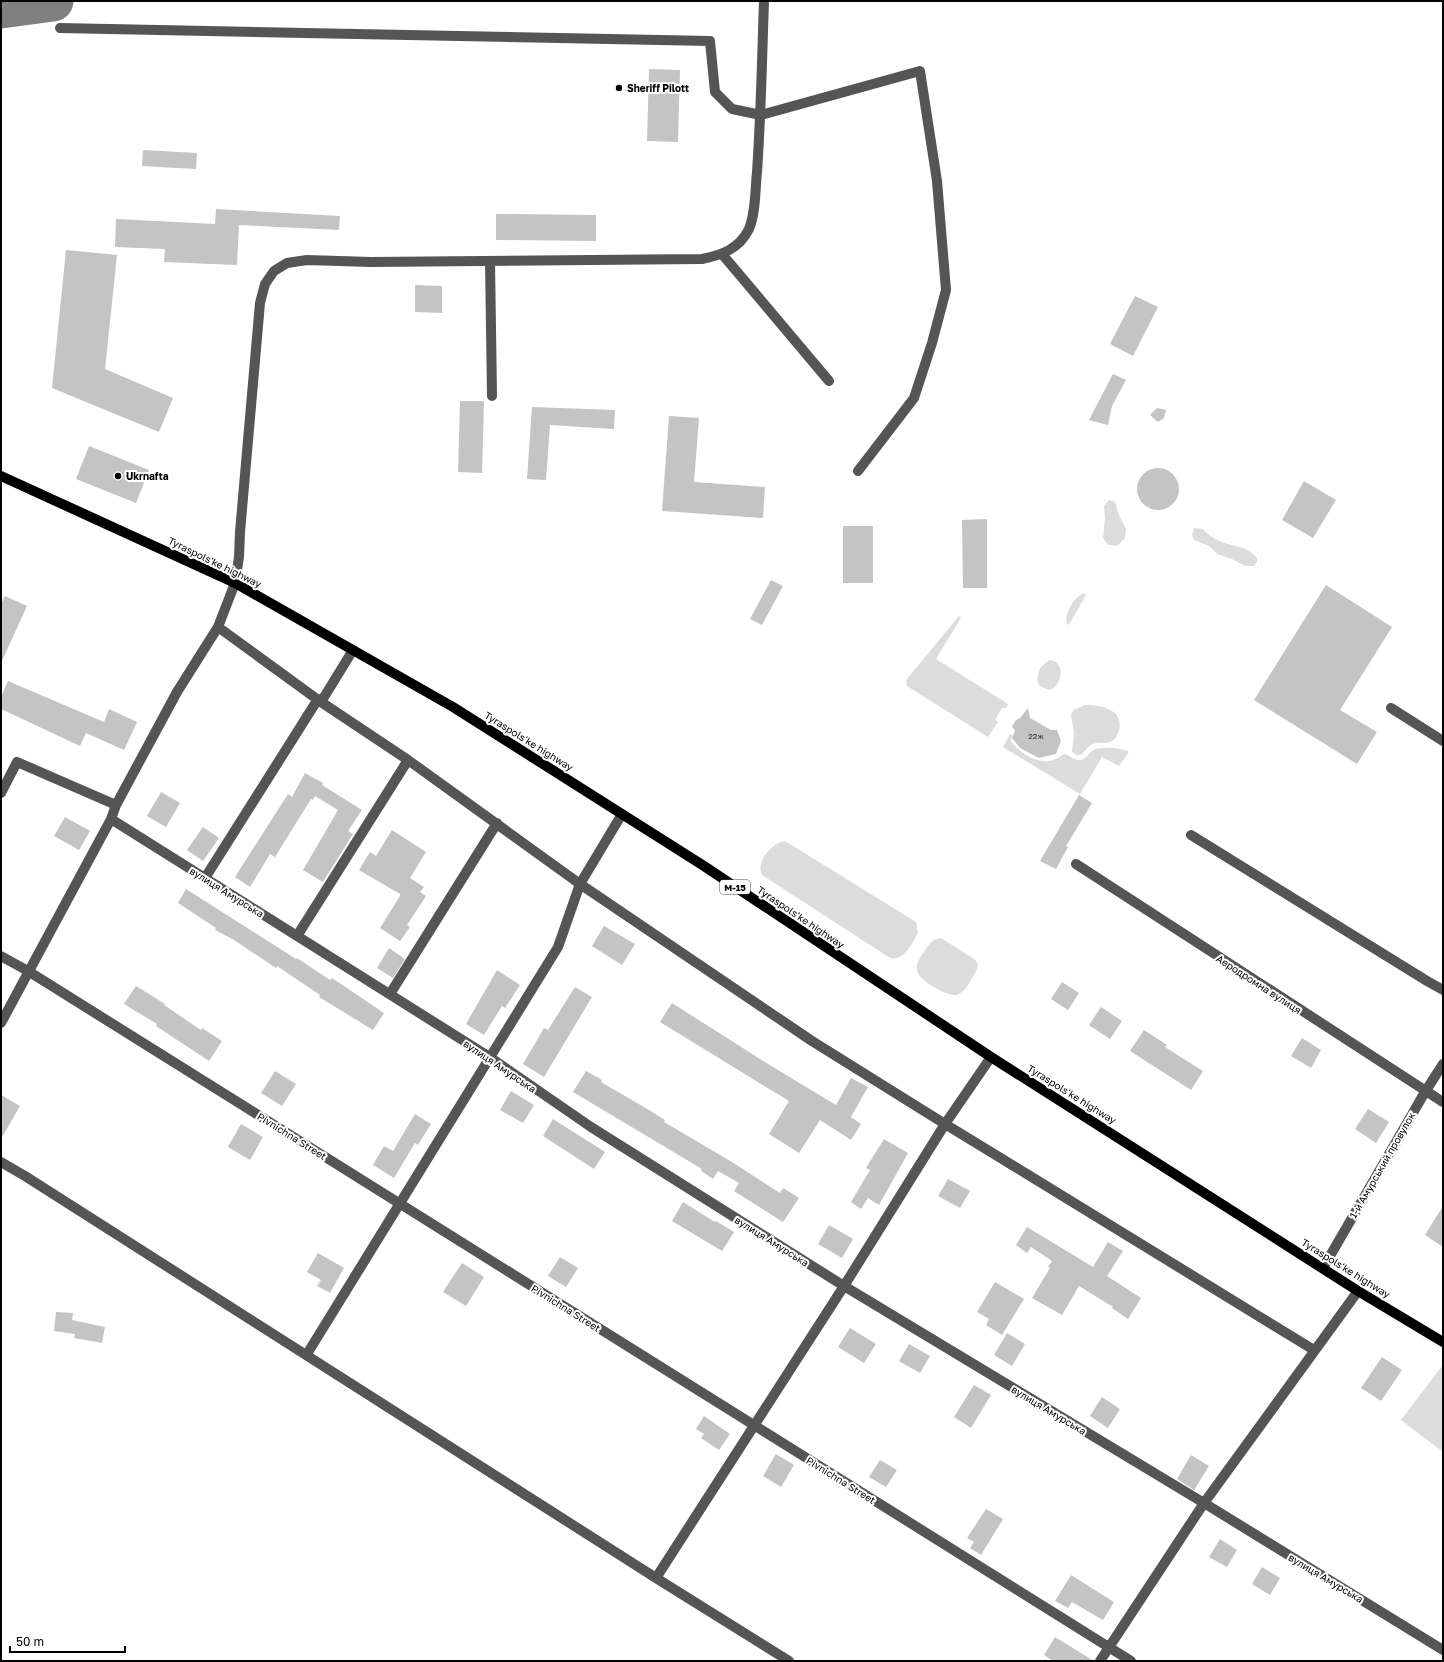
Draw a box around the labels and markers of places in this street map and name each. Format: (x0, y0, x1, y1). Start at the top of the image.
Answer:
place label: Sheriff Pilott (627, 82, 689, 94)
marker: Sheriff Pilott (614, 83, 624, 93)
place label: Ukrnafta (126, 470, 169, 482)
marker: Ukrnafta (113, 471, 123, 481)

